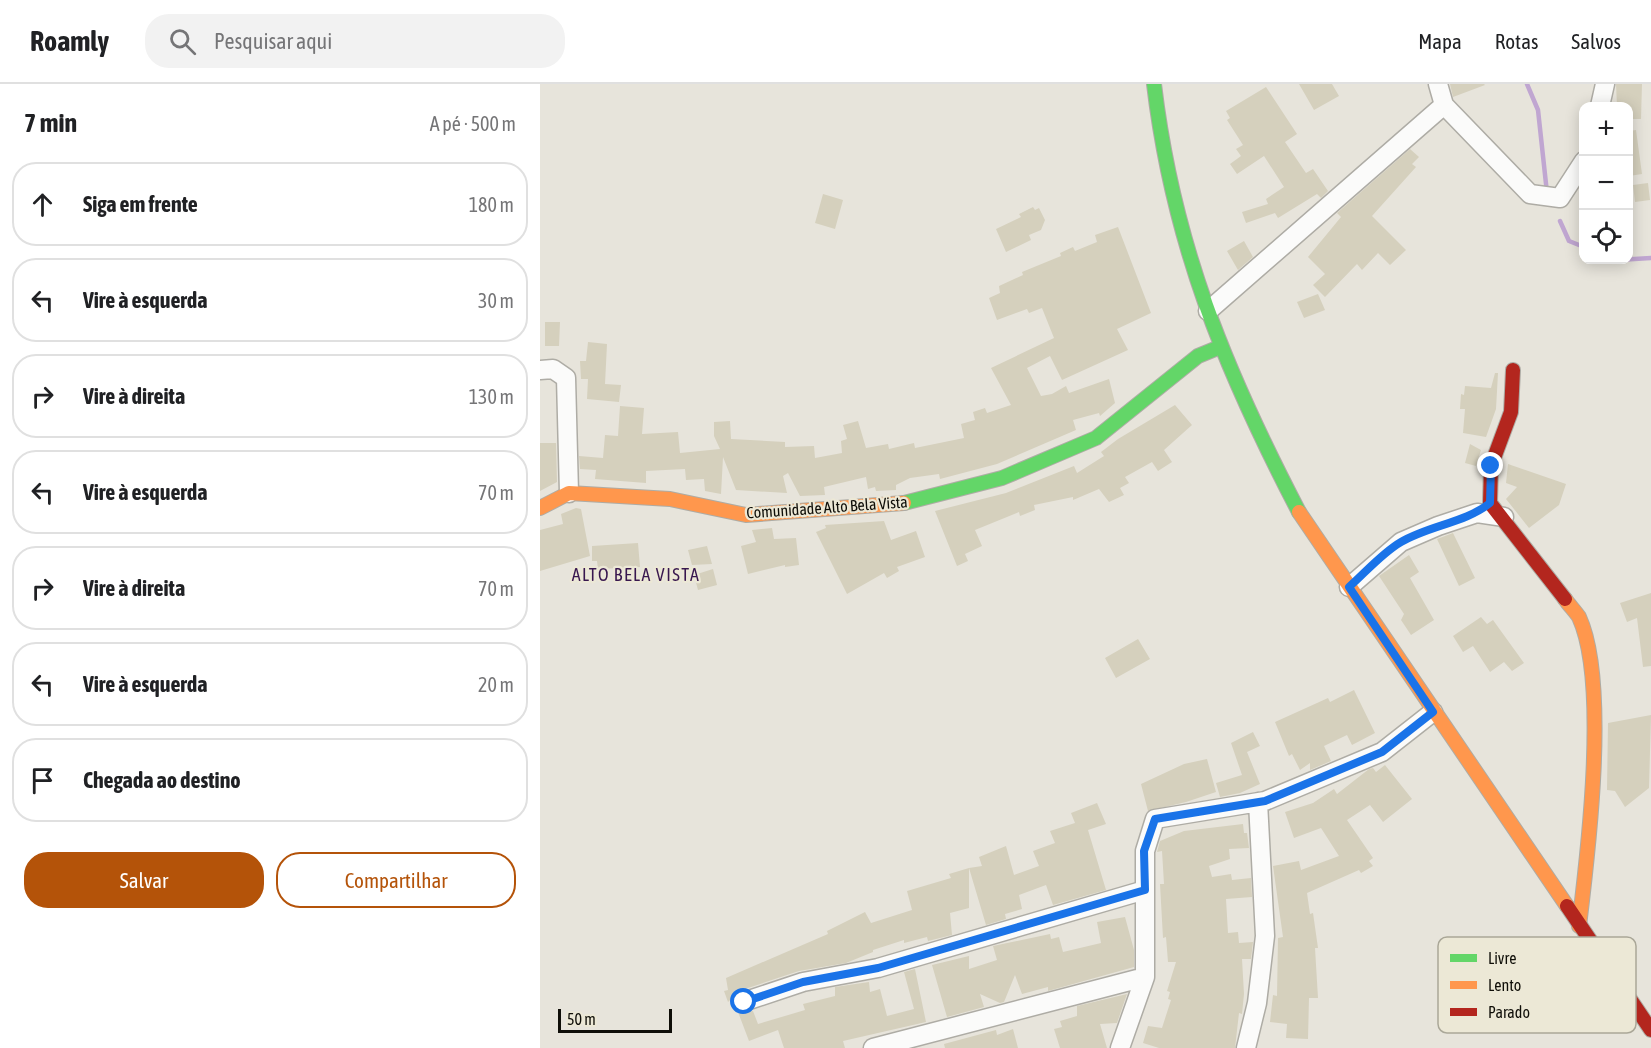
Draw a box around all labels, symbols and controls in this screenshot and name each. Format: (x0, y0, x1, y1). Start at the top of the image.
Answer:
search box (145, 14, 565, 68)
text: Roamly (30, 25, 109, 57)
icon: search (166, 25, 199, 58)
text: Pesquisar aqui (214, 28, 332, 54)
text: Mapa (1418, 29, 1462, 53)
text: Rotas (1495, 29, 1538, 53)
text: Salvos (1571, 29, 1621, 53)
map controls (1579, 102, 1633, 264)
button: + (1579, 102, 1633, 156)
text: 7 min (24, 108, 77, 138)
text: A pé · 500 m (430, 112, 516, 135)
button: − (1579, 156, 1633, 210)
icon: ahead (26, 188, 59, 221)
text: Siga em frente (83, 191, 198, 217)
text: 180 m (469, 193, 514, 216)
button: locate (1579, 210, 1633, 264)
icon: left (26, 284, 59, 317)
text: Vire à esquerda (83, 287, 208, 313)
text: 30 m (478, 289, 514, 312)
icon: right (26, 380, 59, 413)
text: Vire à direita (83, 383, 185, 409)
text: 130 m (469, 385, 514, 408)
route end (1477, 452, 1503, 478)
icon: left (26, 476, 59, 509)
text: Vire à esquerda (83, 479, 208, 505)
text: 70 m (478, 481, 514, 504)
street label: Comunidade Alto Bela Vista (746, 492, 908, 522)
district label: ALTO BELA VISTA (572, 564, 700, 585)
icon: right (26, 572, 59, 605)
text: Vire à direita (83, 575, 185, 601)
text: 70 m (478, 577, 514, 600)
icon: left (26, 668, 59, 701)
text: Vire à esquerda (83, 671, 208, 697)
text: 20 m (478, 673, 514, 696)
icon: arrive (26, 764, 59, 797)
text: Chegada ao destino (83, 767, 241, 793)
button: Salvar (24, 852, 264, 908)
button: Compartilhar (276, 852, 516, 908)
legend (1438, 937, 1636, 1033)
text: Livre (1488, 949, 1516, 967)
text: Lento (1488, 976, 1521, 994)
route start (730, 988, 756, 1014)
text: Parado (1488, 1003, 1530, 1021)
scale bar (558, 1006, 672, 1034)
text: 50 m (567, 1010, 596, 1028)

